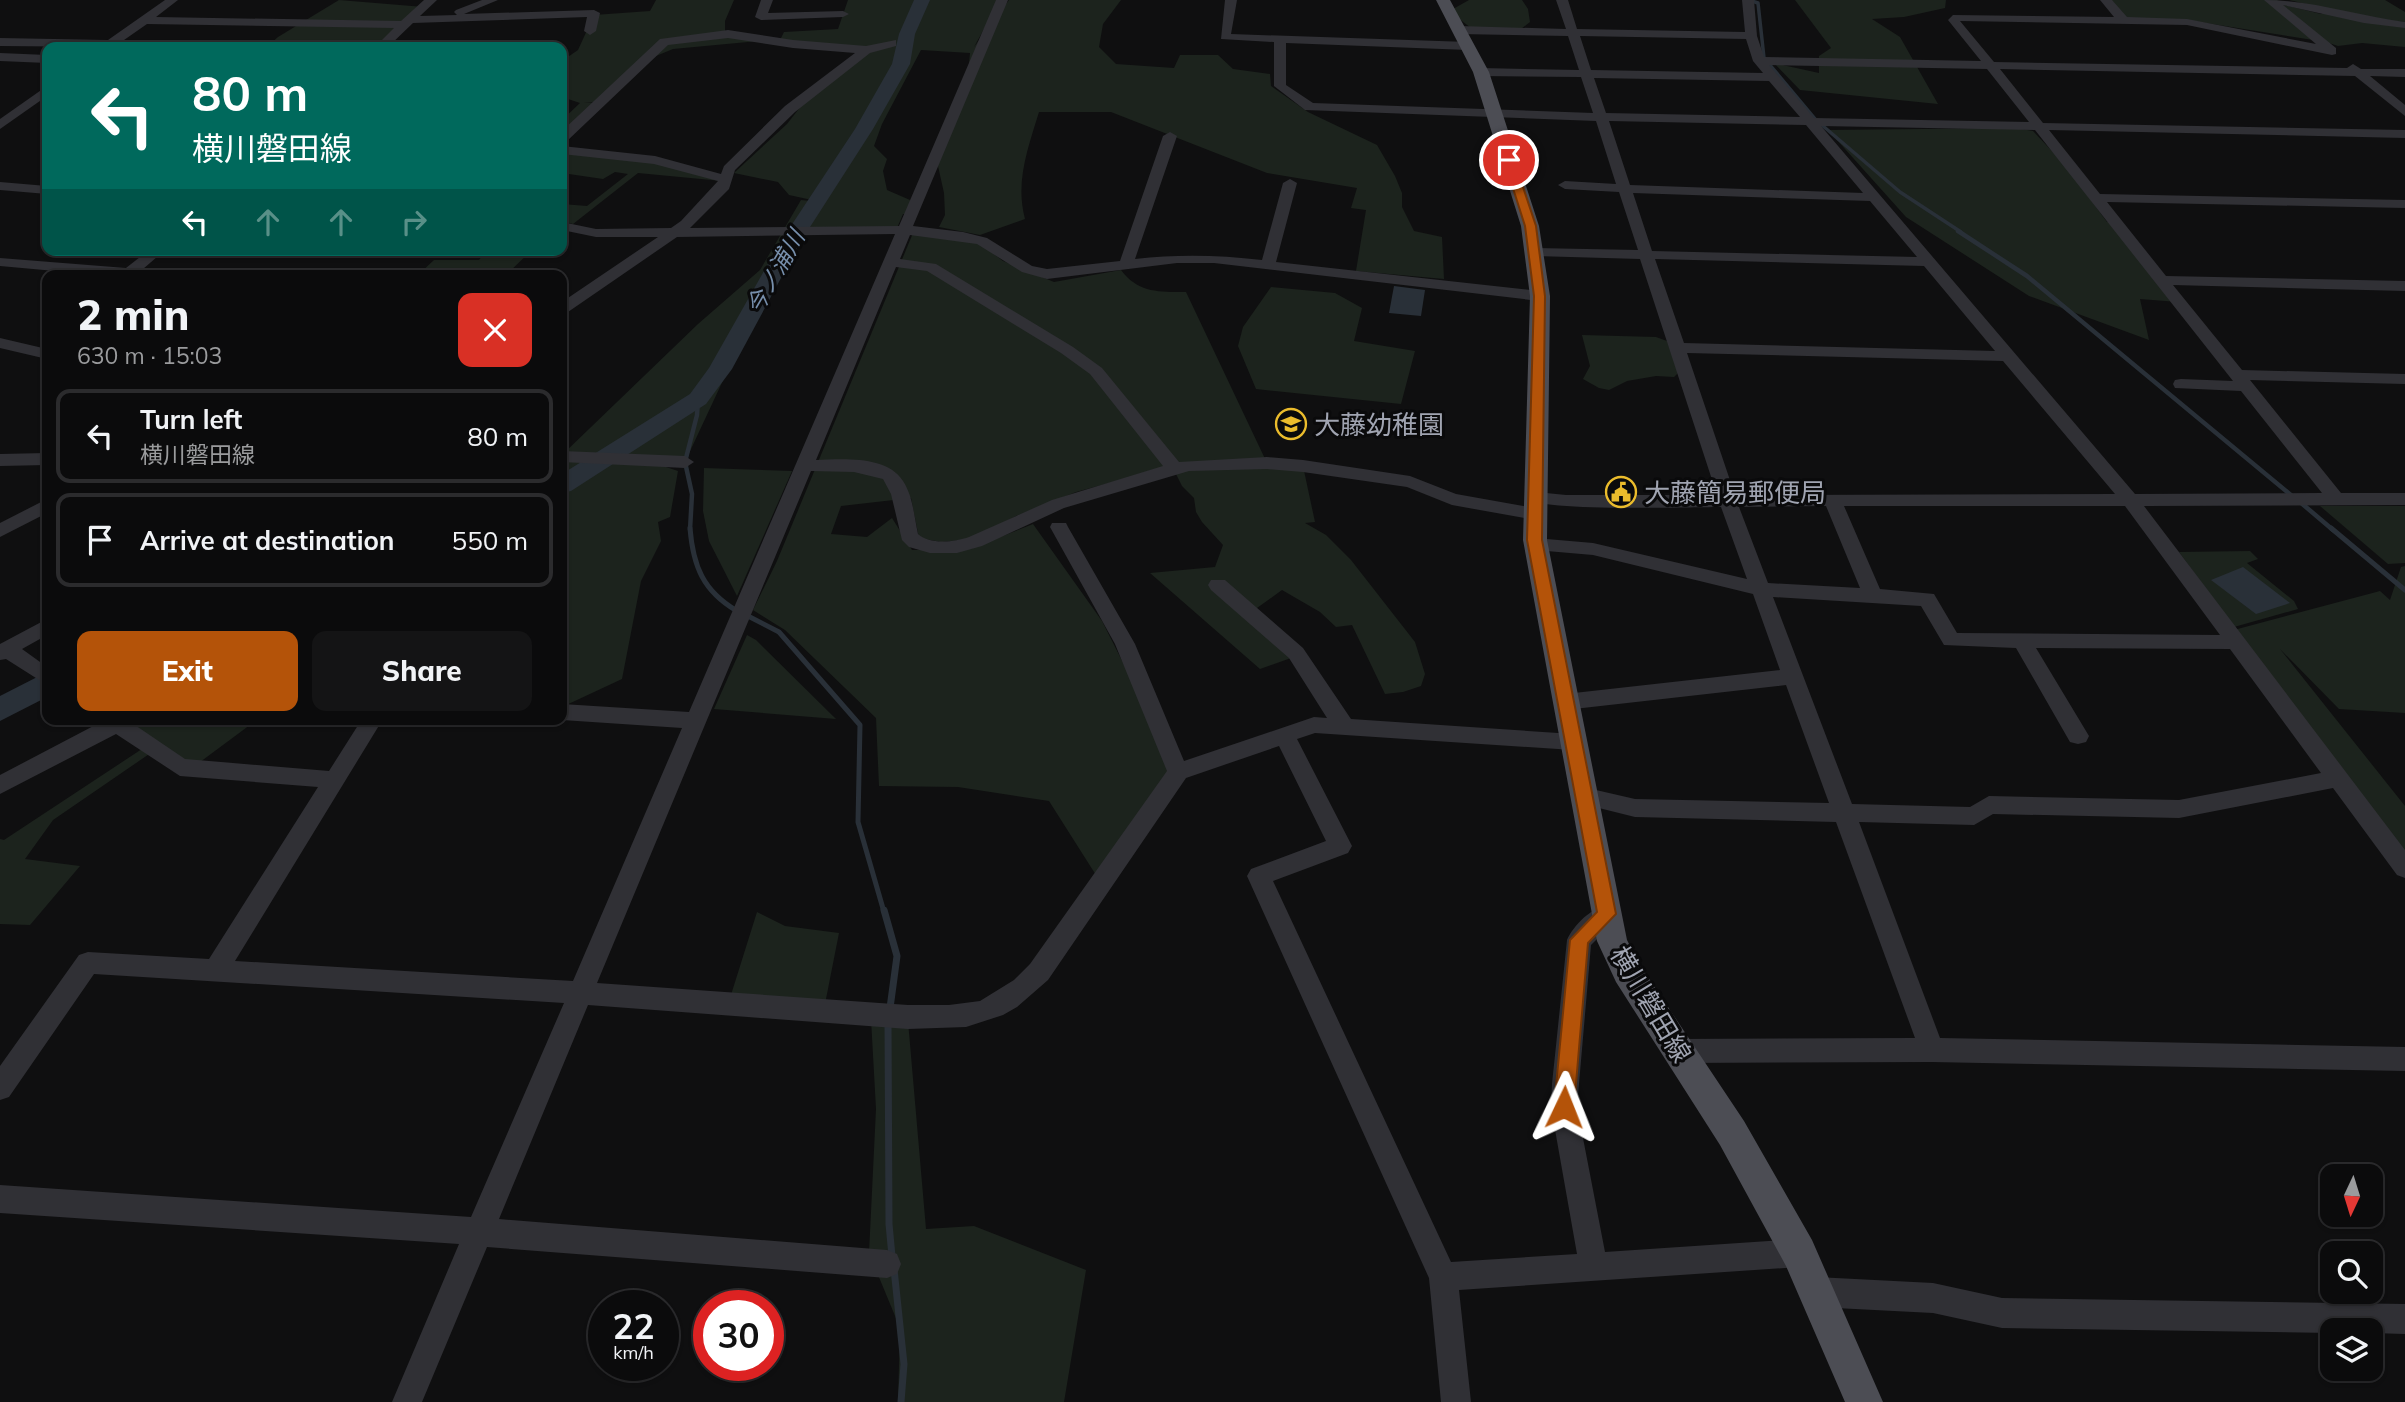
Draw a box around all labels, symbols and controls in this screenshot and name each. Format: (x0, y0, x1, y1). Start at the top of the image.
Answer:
text: 80 m (192, 62, 308, 123)
icon: left (77, 70, 168, 161)
text: 横川磐田線 (192, 128, 352, 168)
pin (1479, 130, 1539, 190)
icon: arrive (1490, 141, 1528, 179)
icon: left (176, 203, 214, 241)
icon: ahead (249, 203, 287, 241)
icon: ahead (322, 203, 360, 241)
icon: right (395, 203, 433, 241)
water label: 今ノ浦川 (739, 222, 812, 319)
text: 2 min (77, 288, 190, 341)
button: close (458, 293, 532, 367)
text: 630 m · 15:03 (77, 341, 222, 370)
text: Turn left (140, 403, 242, 436)
school or university icon: 大藤幼稚園 (1274, 407, 1308, 441)
place label: 大藤幼稚園 (1314, 408, 1444, 441)
icon: left (81, 417, 119, 455)
text: 80 m (467, 420, 528, 453)
text: 横川磐田線 (140, 440, 255, 469)
public building icon: 大藤簡易郵便局 (1604, 475, 1638, 509)
place label: 大藤簡易郵便局 (1644, 476, 1826, 509)
icon: arrive (81, 521, 119, 559)
text: Arrive at destination (140, 524, 395, 557)
text: 550 m (452, 524, 528, 557)
button: Exit (77, 631, 298, 711)
button: Share (312, 631, 532, 711)
street label: 横川磐田線 (1603, 940, 1699, 1068)
position arrow (1527, 1070, 1601, 1144)
north arrow (2320, 1164, 2384, 1227)
map controls (2320, 1164, 2383, 1381)
button: search (2320, 1241, 2383, 1304)
speed limit sign: 30 (693, 1290, 784, 1381)
text: 22 (612, 1304, 655, 1348)
button: layers (2320, 1318, 2383, 1381)
text: km/h (613, 1341, 654, 1364)

